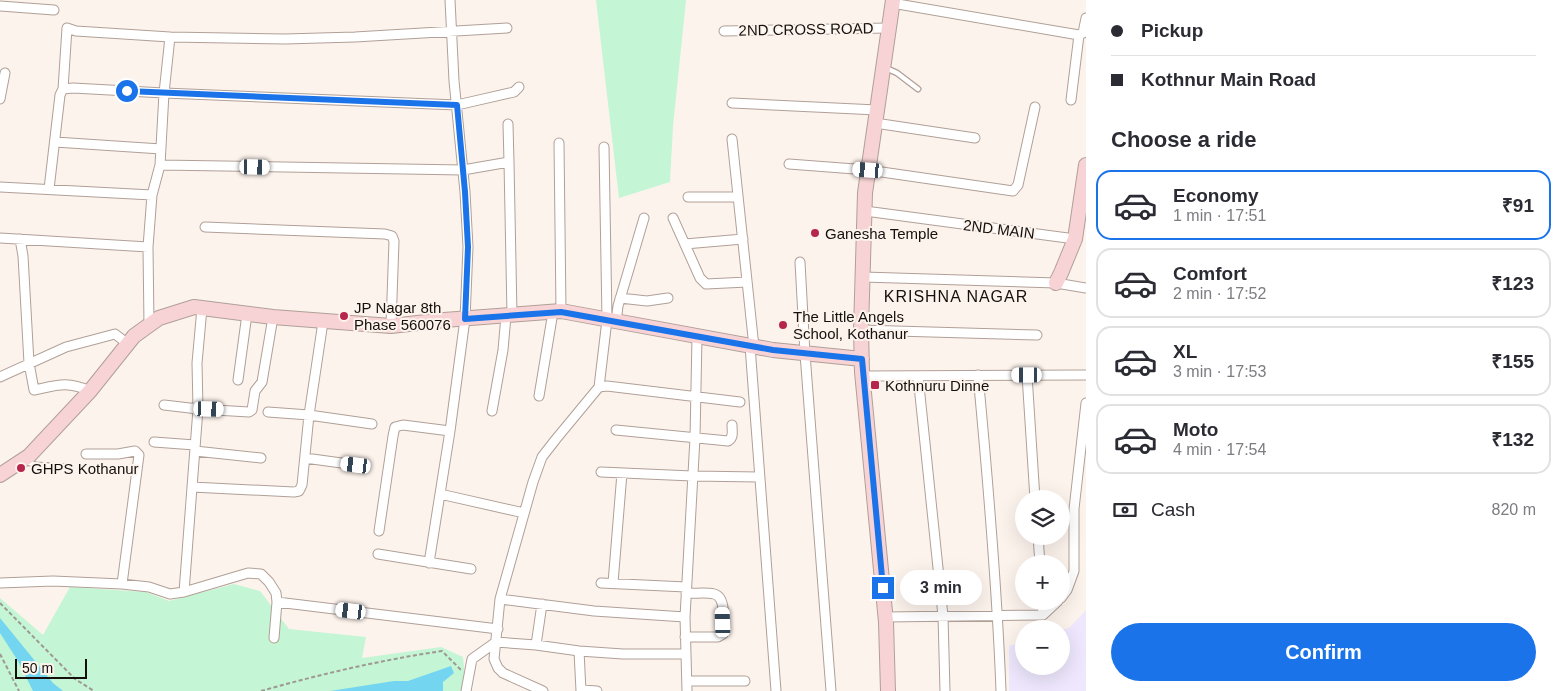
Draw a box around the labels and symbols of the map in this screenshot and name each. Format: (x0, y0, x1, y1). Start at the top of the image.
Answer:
street label: 2ND CROSS ROAD (738, 19, 874, 39)
route start (116, 80, 138, 102)
car (239, 159, 270, 175)
car (852, 161, 883, 179)
street label: 2ND MAIN (962, 216, 1036, 242)
place label: Ganesha Temple (825, 225, 938, 242)
marker: Ganesha Temple (809, 227, 821, 239)
district label: KRISHNA NAGAR (884, 288, 1028, 305)
place label: JP Nagar 8th Phase 560076 (354, 299, 451, 333)
place label: The Little Angels School, Kothanur (793, 308, 908, 342)
marker: JP Nagar 8th Phase 560076 (338, 310, 350, 322)
marker: The Little Angels School, Kothanur (777, 319, 789, 331)
car (1012, 368, 1042, 383)
place label: Kothnuru Dinne (885, 377, 989, 394)
marker: Kothnuru Dinne (869, 379, 881, 391)
car (193, 401, 224, 417)
car (340, 456, 371, 474)
place label: GHPS Kothanur (31, 460, 139, 477)
marker: GHPS Kothanur (15, 462, 27, 474)
callout: 3 min (900, 570, 983, 606)
route end (872, 577, 894, 599)
car (335, 602, 366, 620)
car (714, 607, 731, 637)
scale bar (15, 656, 88, 679)

